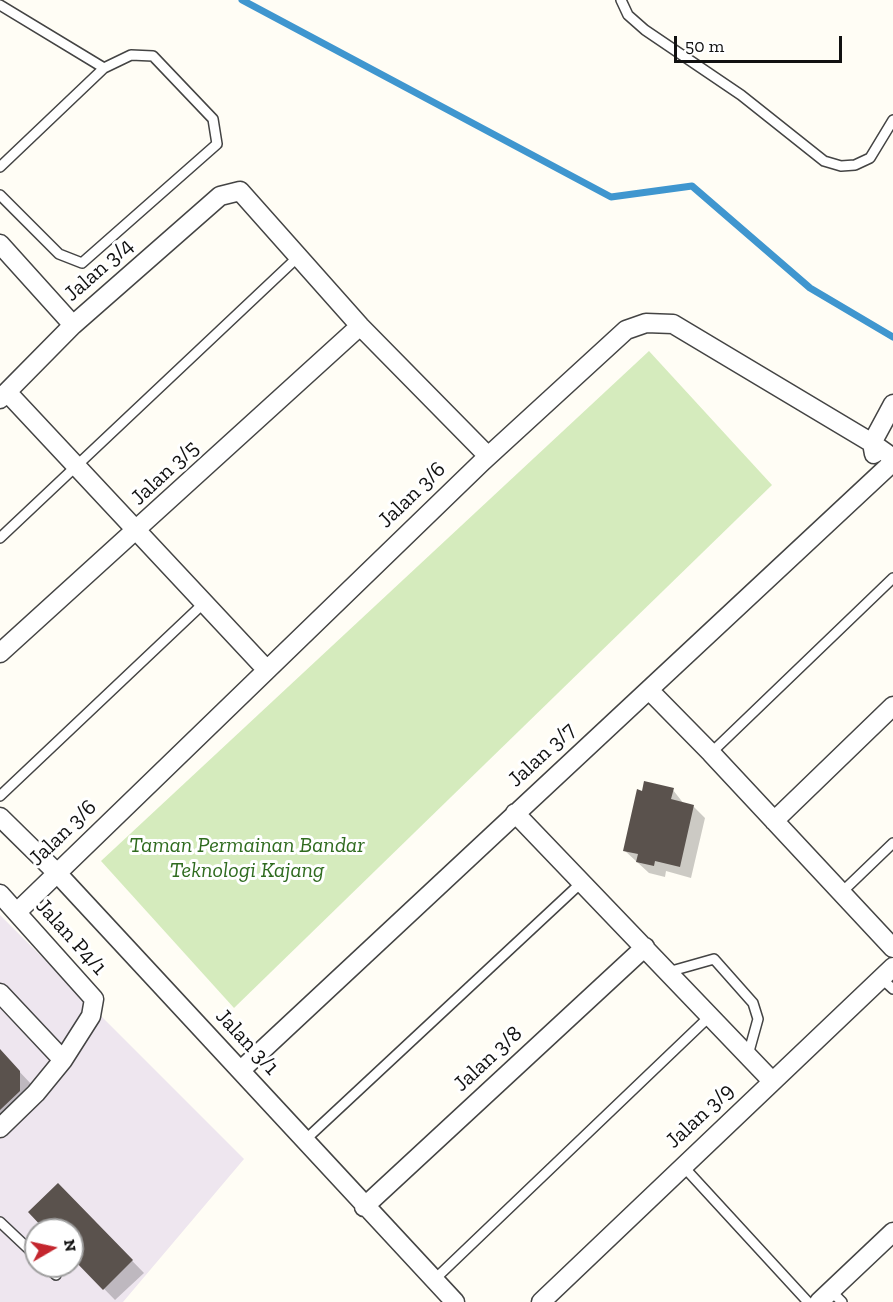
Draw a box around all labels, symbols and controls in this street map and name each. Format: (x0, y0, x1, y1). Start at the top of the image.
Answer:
scale bar (677, 24, 845, 62)
text: 50 m (685, 35, 724, 57)
street label: Jalan 3/4 (59, 233, 139, 307)
street label: Jalan 3/5 (126, 435, 204, 511)
street label: Jalan 3/6 (373, 456, 451, 534)
street label: Jalan 3/7 (503, 717, 581, 793)
street label: Jalan 3/6 (24, 794, 102, 872)
park label: Taman Permainan Bandar Teknologi Kajang (129, 833, 365, 884)
street label: Jalan P4/1 (30, 893, 112, 981)
street label: Jalan 3/1 (210, 1003, 284, 1081)
street label: Jalan 3/8 (448, 1021, 528, 1097)
street label: Jalan 3/9 (660, 1078, 740, 1154)
north arrow (24, 1218, 84, 1278)
text: N (60, 1238, 81, 1253)

